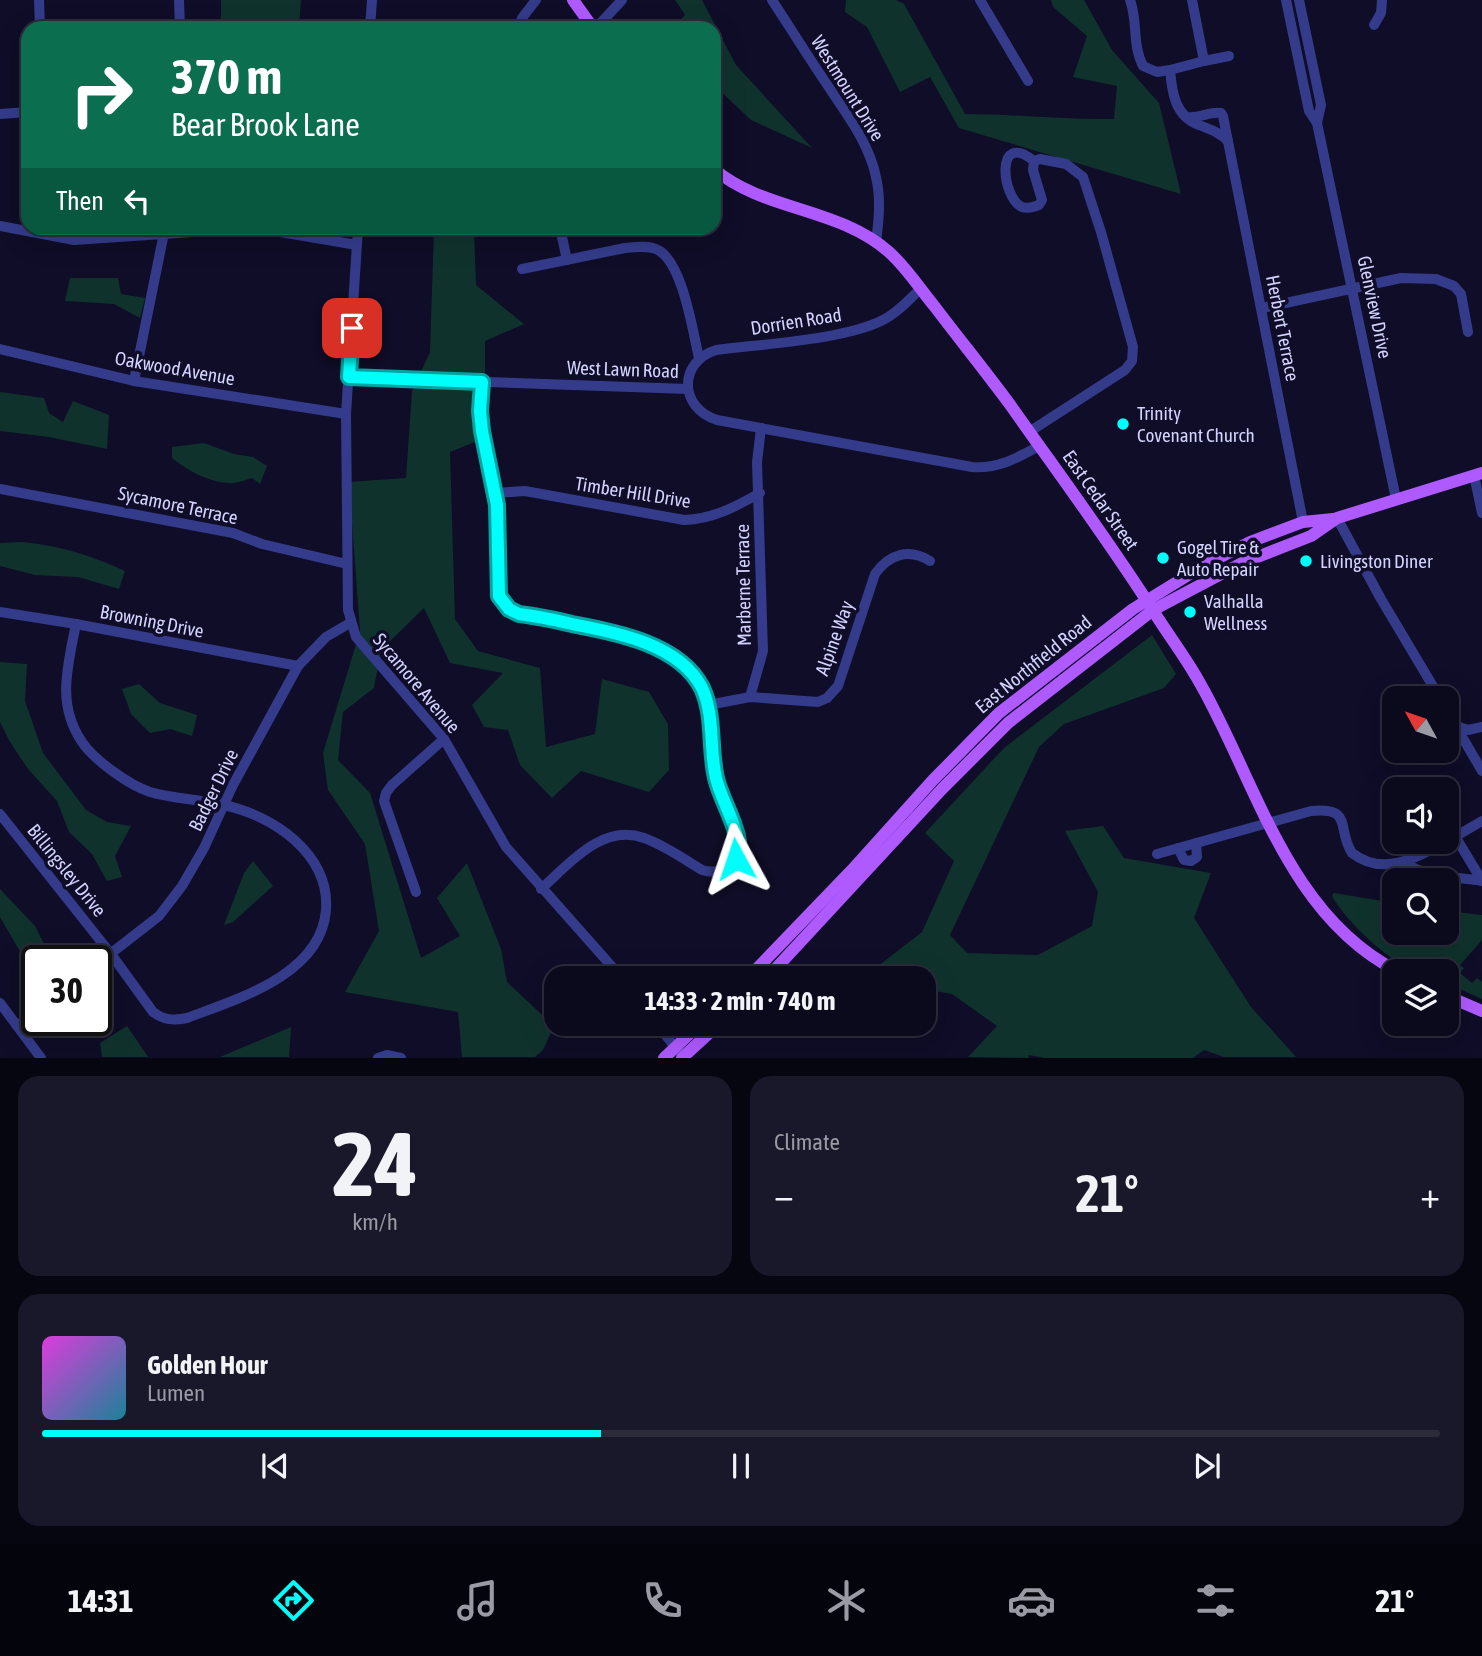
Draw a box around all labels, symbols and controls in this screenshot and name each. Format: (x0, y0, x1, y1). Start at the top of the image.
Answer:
street label: Westmount Drive (807, 31, 889, 145)
text: 370 m (171, 48, 282, 104)
icon: right (56, 49, 147, 140)
text: Bear Brook Lane (171, 106, 360, 143)
icon: left (118, 182, 156, 220)
text: Then (56, 186, 104, 216)
street label: Glenview Drive (1353, 254, 1397, 360)
street label: Herbert Terrace (1262, 273, 1304, 383)
pin (322, 298, 382, 358)
street label: Dorrien Road (749, 303, 843, 339)
icon: arrive (333, 309, 371, 347)
street label: Oakwood Avenue (113, 347, 237, 389)
street label: West Lawn Road (567, 356, 679, 382)
place label: Trinity Covenant Church (1137, 402, 1255, 446)
marker: Trinity Covenant Church (1115, 416, 1131, 432)
street label: East Cedar Street (1059, 446, 1143, 554)
street label: Timber Hill Drive (574, 472, 692, 512)
street label: Sycamore Terrace (116, 482, 240, 528)
street label: Marberne Terrace (731, 524, 755, 646)
place label: Gogel Tire & Auto Repair (1177, 536, 1259, 580)
marker: Gogel Tire & Auto Repair (1155, 550, 1171, 566)
place label: Livingston Diner (1320, 550, 1433, 572)
marker: Livingston Diner (1298, 553, 1314, 569)
place label: Valhalla Wellness (1204, 590, 1267, 634)
street label: Alpine Way (810, 597, 858, 678)
street label: Browning Drive (98, 600, 206, 642)
marker: Valhalla Wellness (1182, 604, 1198, 620)
street label: East Northfield Road (971, 610, 1095, 718)
street label: Sycamore Avenue (369, 629, 465, 737)
north arrow (1382, 686, 1460, 763)
map controls (1382, 686, 1459, 1036)
street label: Badger Drive (184, 745, 242, 835)
button: sound (1382, 777, 1459, 854)
street label: Billingsley Drive (23, 819, 111, 921)
position arrow (699, 822, 773, 896)
button: search (1382, 868, 1459, 945)
speed limit sign: 30 (21, 945, 112, 1036)
button: layers (1382, 959, 1459, 1036)
text: 14:33 · 2 min · 740 m (645, 986, 835, 1016)
text: 24 (332, 1111, 418, 1215)
text: Climate (774, 1129, 840, 1155)
text: 21° (1075, 1163, 1139, 1223)
text: − (774, 1173, 794, 1216)
text: + (1420, 1173, 1440, 1216)
text: km/h (352, 1209, 398, 1235)
text: Golden Hour (147, 1350, 267, 1380)
text: Lumen (147, 1380, 205, 1406)
icon: previous (256, 1447, 294, 1485)
icon: pause (722, 1447, 760, 1485)
icon: next (1188, 1447, 1226, 1485)
icon: directions (269, 1576, 318, 1625)
icon: music (453, 1576, 502, 1625)
icon: phone (638, 1576, 687, 1625)
icon: climate (822, 1576, 871, 1625)
icon: car (1007, 1576, 1056, 1625)
icon: filters (1191, 1576, 1240, 1625)
text: 14:31 (68, 1582, 134, 1619)
text: 21° (1375, 1582, 1414, 1619)

